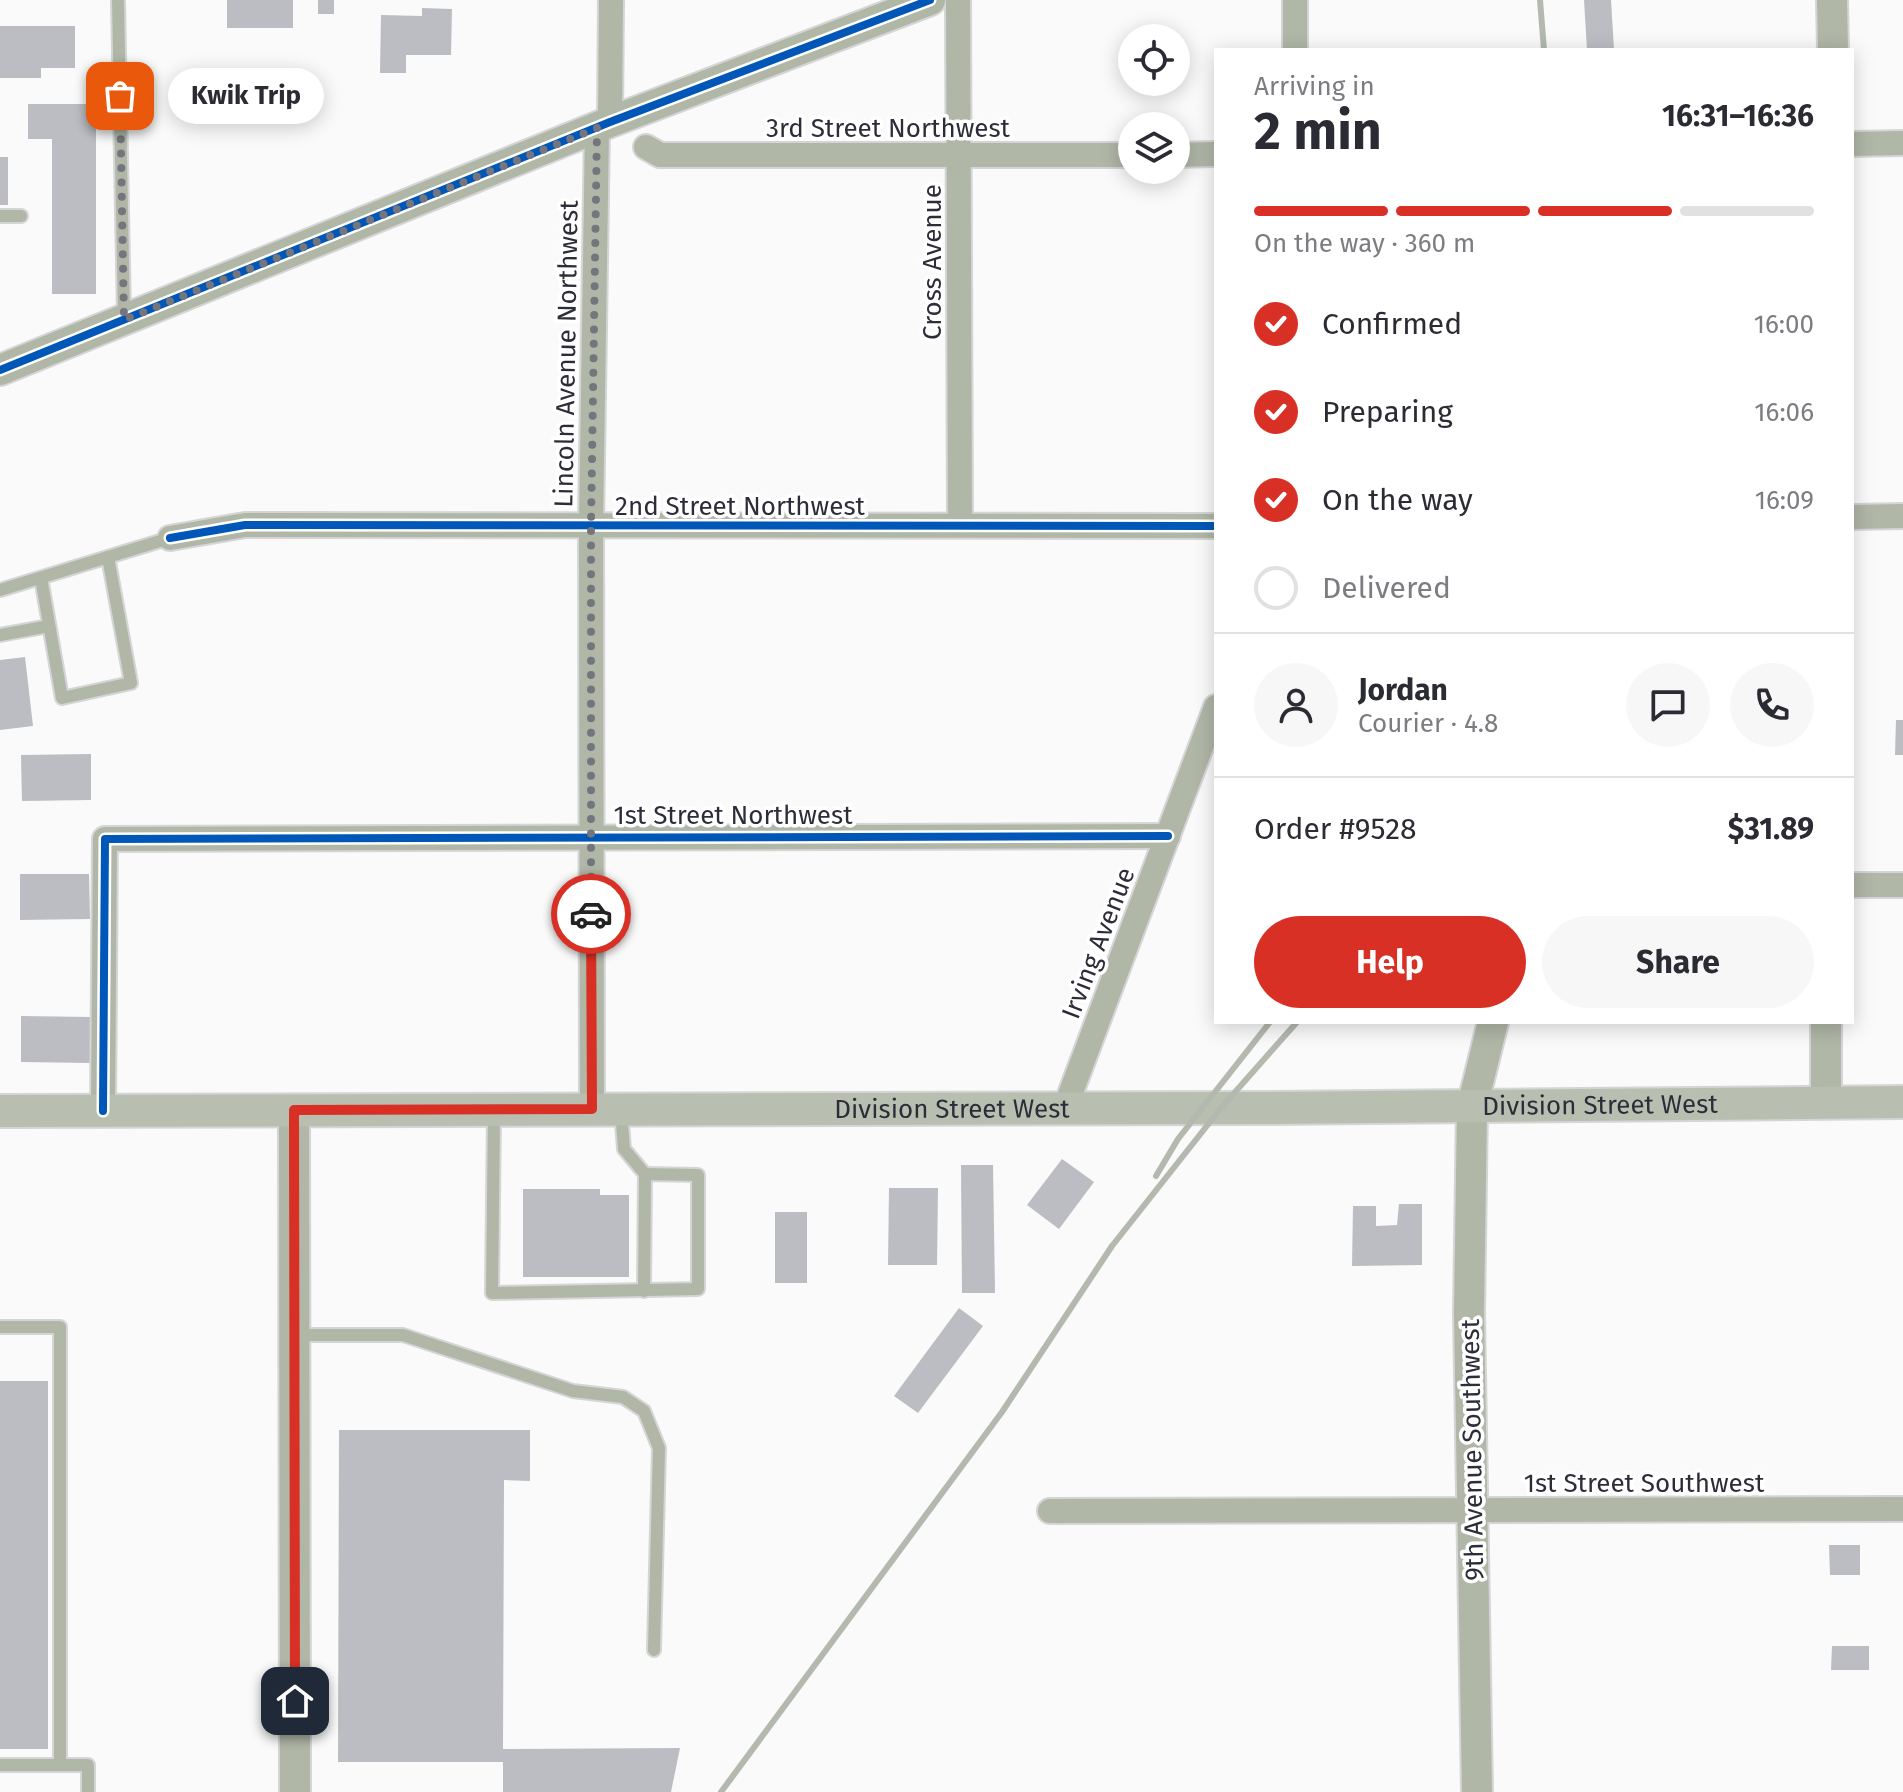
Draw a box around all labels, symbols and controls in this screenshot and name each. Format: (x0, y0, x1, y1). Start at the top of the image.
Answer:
map controls (1118, 24, 1190, 184)
button: locate (1118, 24, 1190, 96)
pin (86, 62, 154, 130)
callout: Kwik Trip (168, 68, 324, 124)
text: Arriving in (1254, 71, 1375, 102)
icon: bag (98, 74, 142, 118)
text: Kwik Trip (191, 80, 301, 111)
text: 16:31–16:36 (1662, 98, 1814, 134)
text: 2 min (1254, 100, 1382, 163)
button: layers (1118, 112, 1190, 184)
street label: 3rd Street Northwest (766, 113, 1011, 144)
street label: Cross Avenue (917, 184, 948, 340)
street label: Lincoln Avenue Northwest (548, 199, 585, 508)
text: On the way · 360 m (1254, 228, 1475, 259)
icon: check (1254, 302, 1298, 346)
text: Confirmed (1322, 306, 1462, 342)
text: 16:00 (1754, 309, 1814, 340)
icon: check (1254, 390, 1298, 434)
text: Preparing (1322, 394, 1453, 430)
text: 16:06 (1754, 397, 1814, 428)
icon: check (1254, 478, 1298, 522)
text: On the way (1322, 482, 1473, 518)
text: 16:09 (1755, 485, 1814, 516)
street label: 2nd Street Northwest (615, 491, 866, 522)
text: Delivered (1322, 570, 1451, 606)
button: person (1254, 663, 1338, 747)
button: chat (1626, 663, 1710, 747)
button: phone (1730, 663, 1814, 747)
text: Jordan (1358, 672, 1448, 708)
text: Courier · 4.8 (1358, 708, 1498, 739)
street label: 1st Street Northwest (613, 800, 853, 831)
text: Order #9528 (1254, 811, 1417, 847)
text: $31.89 (1728, 811, 1814, 847)
street label: Irving Avenue (1055, 863, 1142, 1023)
courier (551, 874, 631, 954)
icon: car (569, 892, 613, 936)
button: Help (1254, 916, 1526, 1008)
button: Share (1542, 916, 1814, 1008)
street label: Division Street West (1482, 1089, 1718, 1122)
street label: Division Street West (834, 1093, 1070, 1125)
street label: 9th Avenue Southwest (1455, 1318, 1490, 1581)
street label: 1st Street Southwest (1524, 1468, 1765, 1499)
pin (261, 1667, 329, 1735)
icon: home (273, 1679, 317, 1723)

